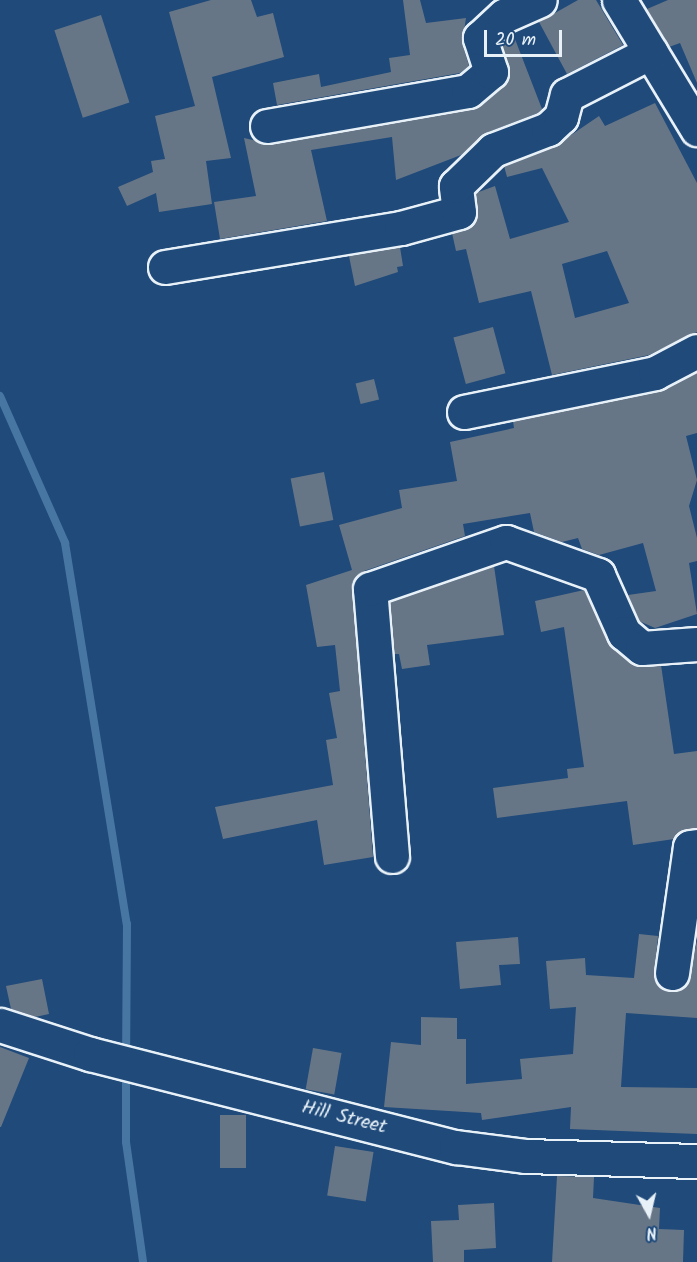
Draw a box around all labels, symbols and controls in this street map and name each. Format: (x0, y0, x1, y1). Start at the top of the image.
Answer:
scale bar (487, 18, 565, 56)
text: 20 m (495, 26, 536, 55)
street label: Hill Street (299, 1096, 389, 1140)
north arrow (619, 1184, 679, 1244)
text: N (645, 1219, 658, 1245)

